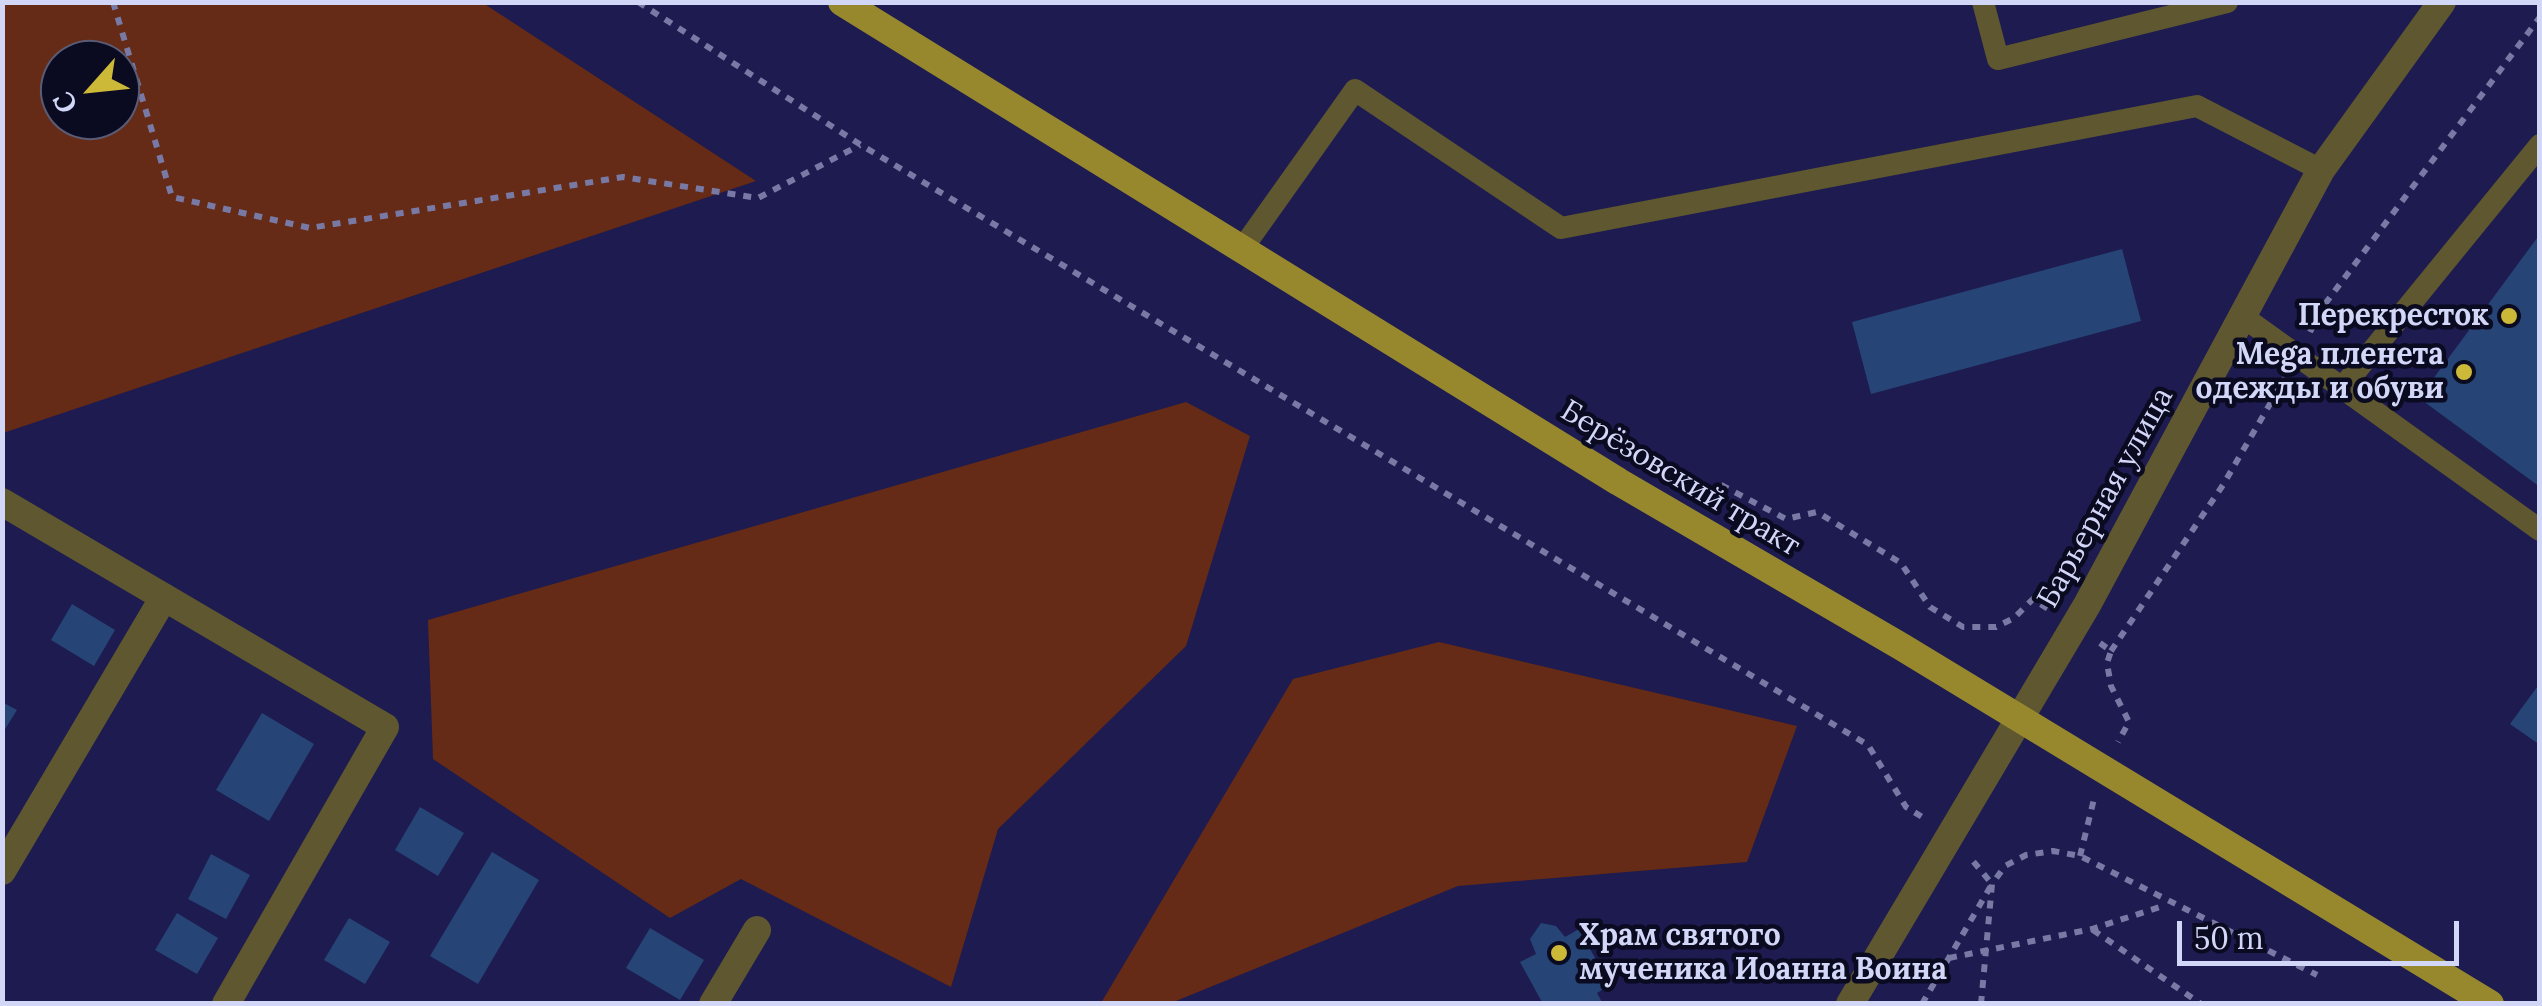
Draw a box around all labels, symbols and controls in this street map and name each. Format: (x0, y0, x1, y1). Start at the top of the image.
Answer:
north arrow (40, 40, 140, 140)
text: С (45, 86, 85, 119)
place label: Перекресток (2298, 298, 2489, 334)
marker: Перекресток (2498, 305, 2520, 327)
place label: Mega пленета одежды и обуви (2195, 337, 2444, 408)
marker: Mega пленета одежды и обуви (2453, 361, 2475, 383)
street label: Барьерная улица (2031, 382, 2181, 614)
street label: Берёзовский тракт (1554, 393, 1806, 565)
scale bar (2182, 901, 2464, 963)
place label: Храм святого мученика Иоанна Воина (1579, 918, 1947, 988)
text: 50 m (2194, 919, 2264, 957)
marker: Храм святого мученика Иоанна Воина (1548, 942, 1570, 964)

